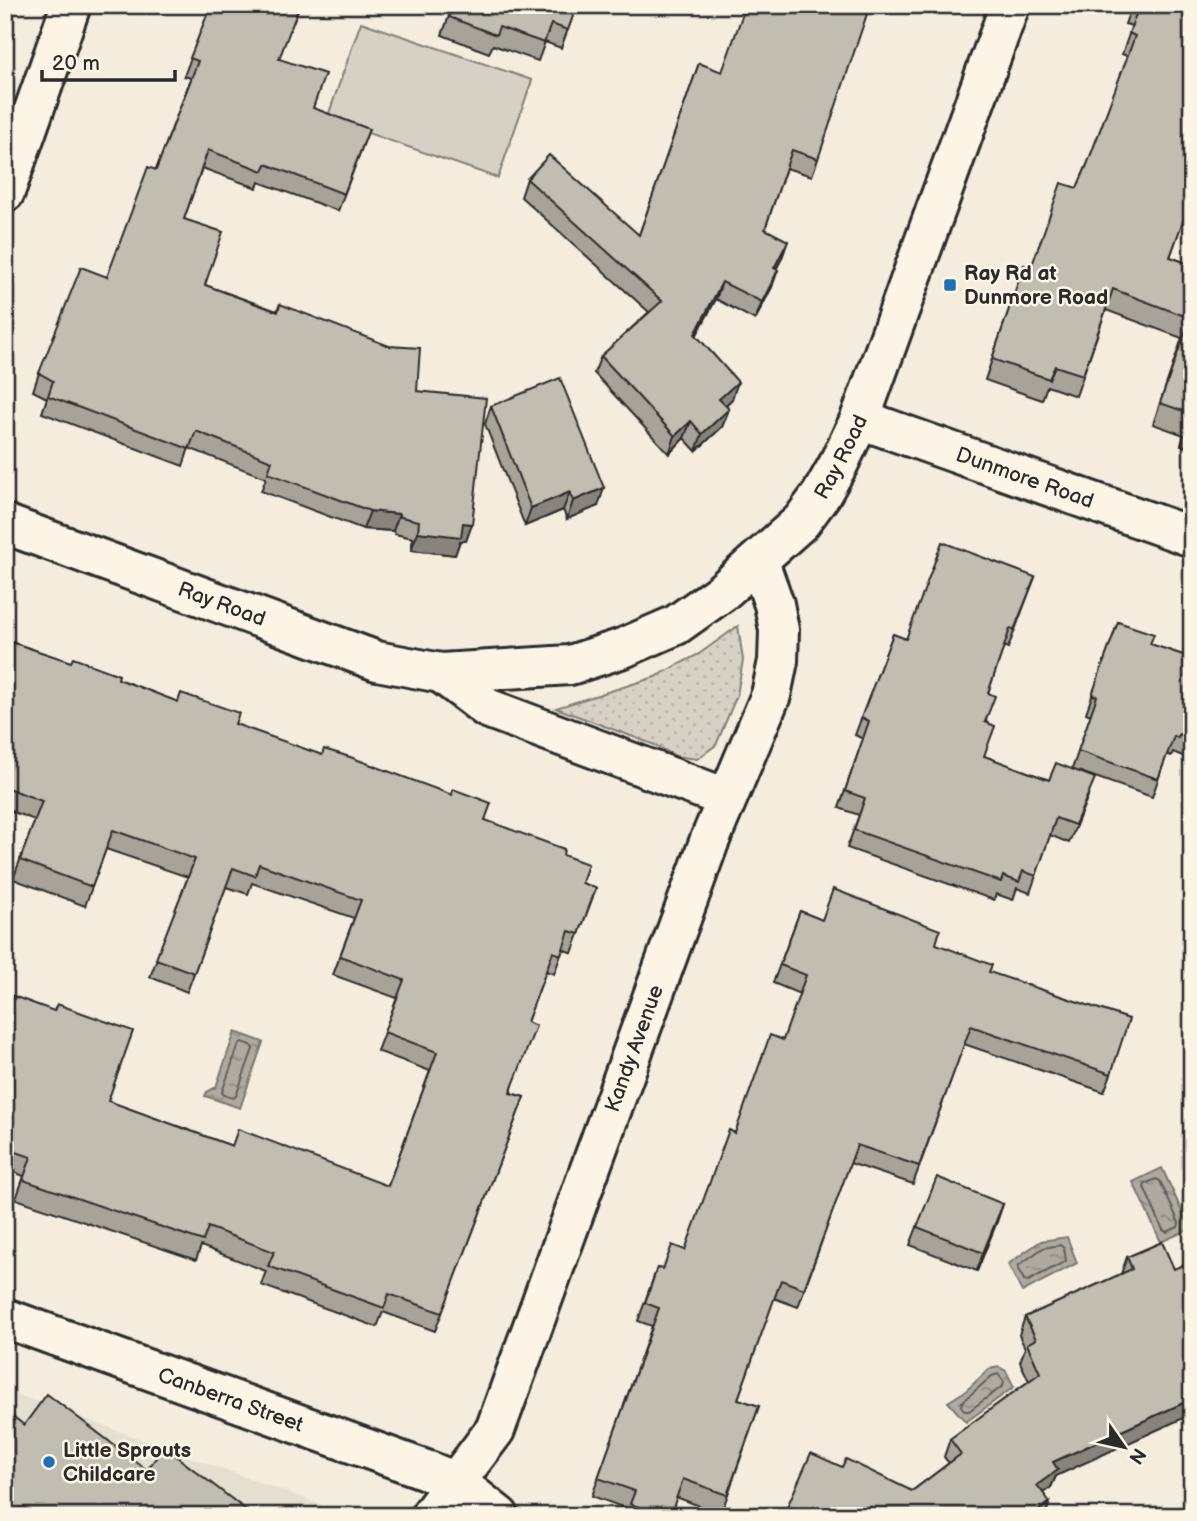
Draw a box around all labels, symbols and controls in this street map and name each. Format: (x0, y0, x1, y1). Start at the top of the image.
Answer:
scale bar (42, 38, 175, 82)
text: 20 m (52, 51, 100, 76)
place label: Ray Rd at Dunmore Road (964, 261, 1108, 310)
marker: Ray Rd at Dunmore Road (942, 277, 958, 293)
street label: Ray Road (809, 411, 873, 504)
street label: Dunmore Road (953, 442, 1097, 514)
street label: Ray Road (175, 576, 269, 631)
street label: Kandy Avenue (599, 981, 668, 1115)
street label: Canberra Street (155, 1362, 307, 1437)
north arrow (1088, 1412, 1158, 1482)
place label: Little Sprouts Childcare (63, 1438, 191, 1487)
text: N (1123, 1443, 1150, 1468)
marker: Little Sprouts Childcare (41, 1454, 57, 1470)

